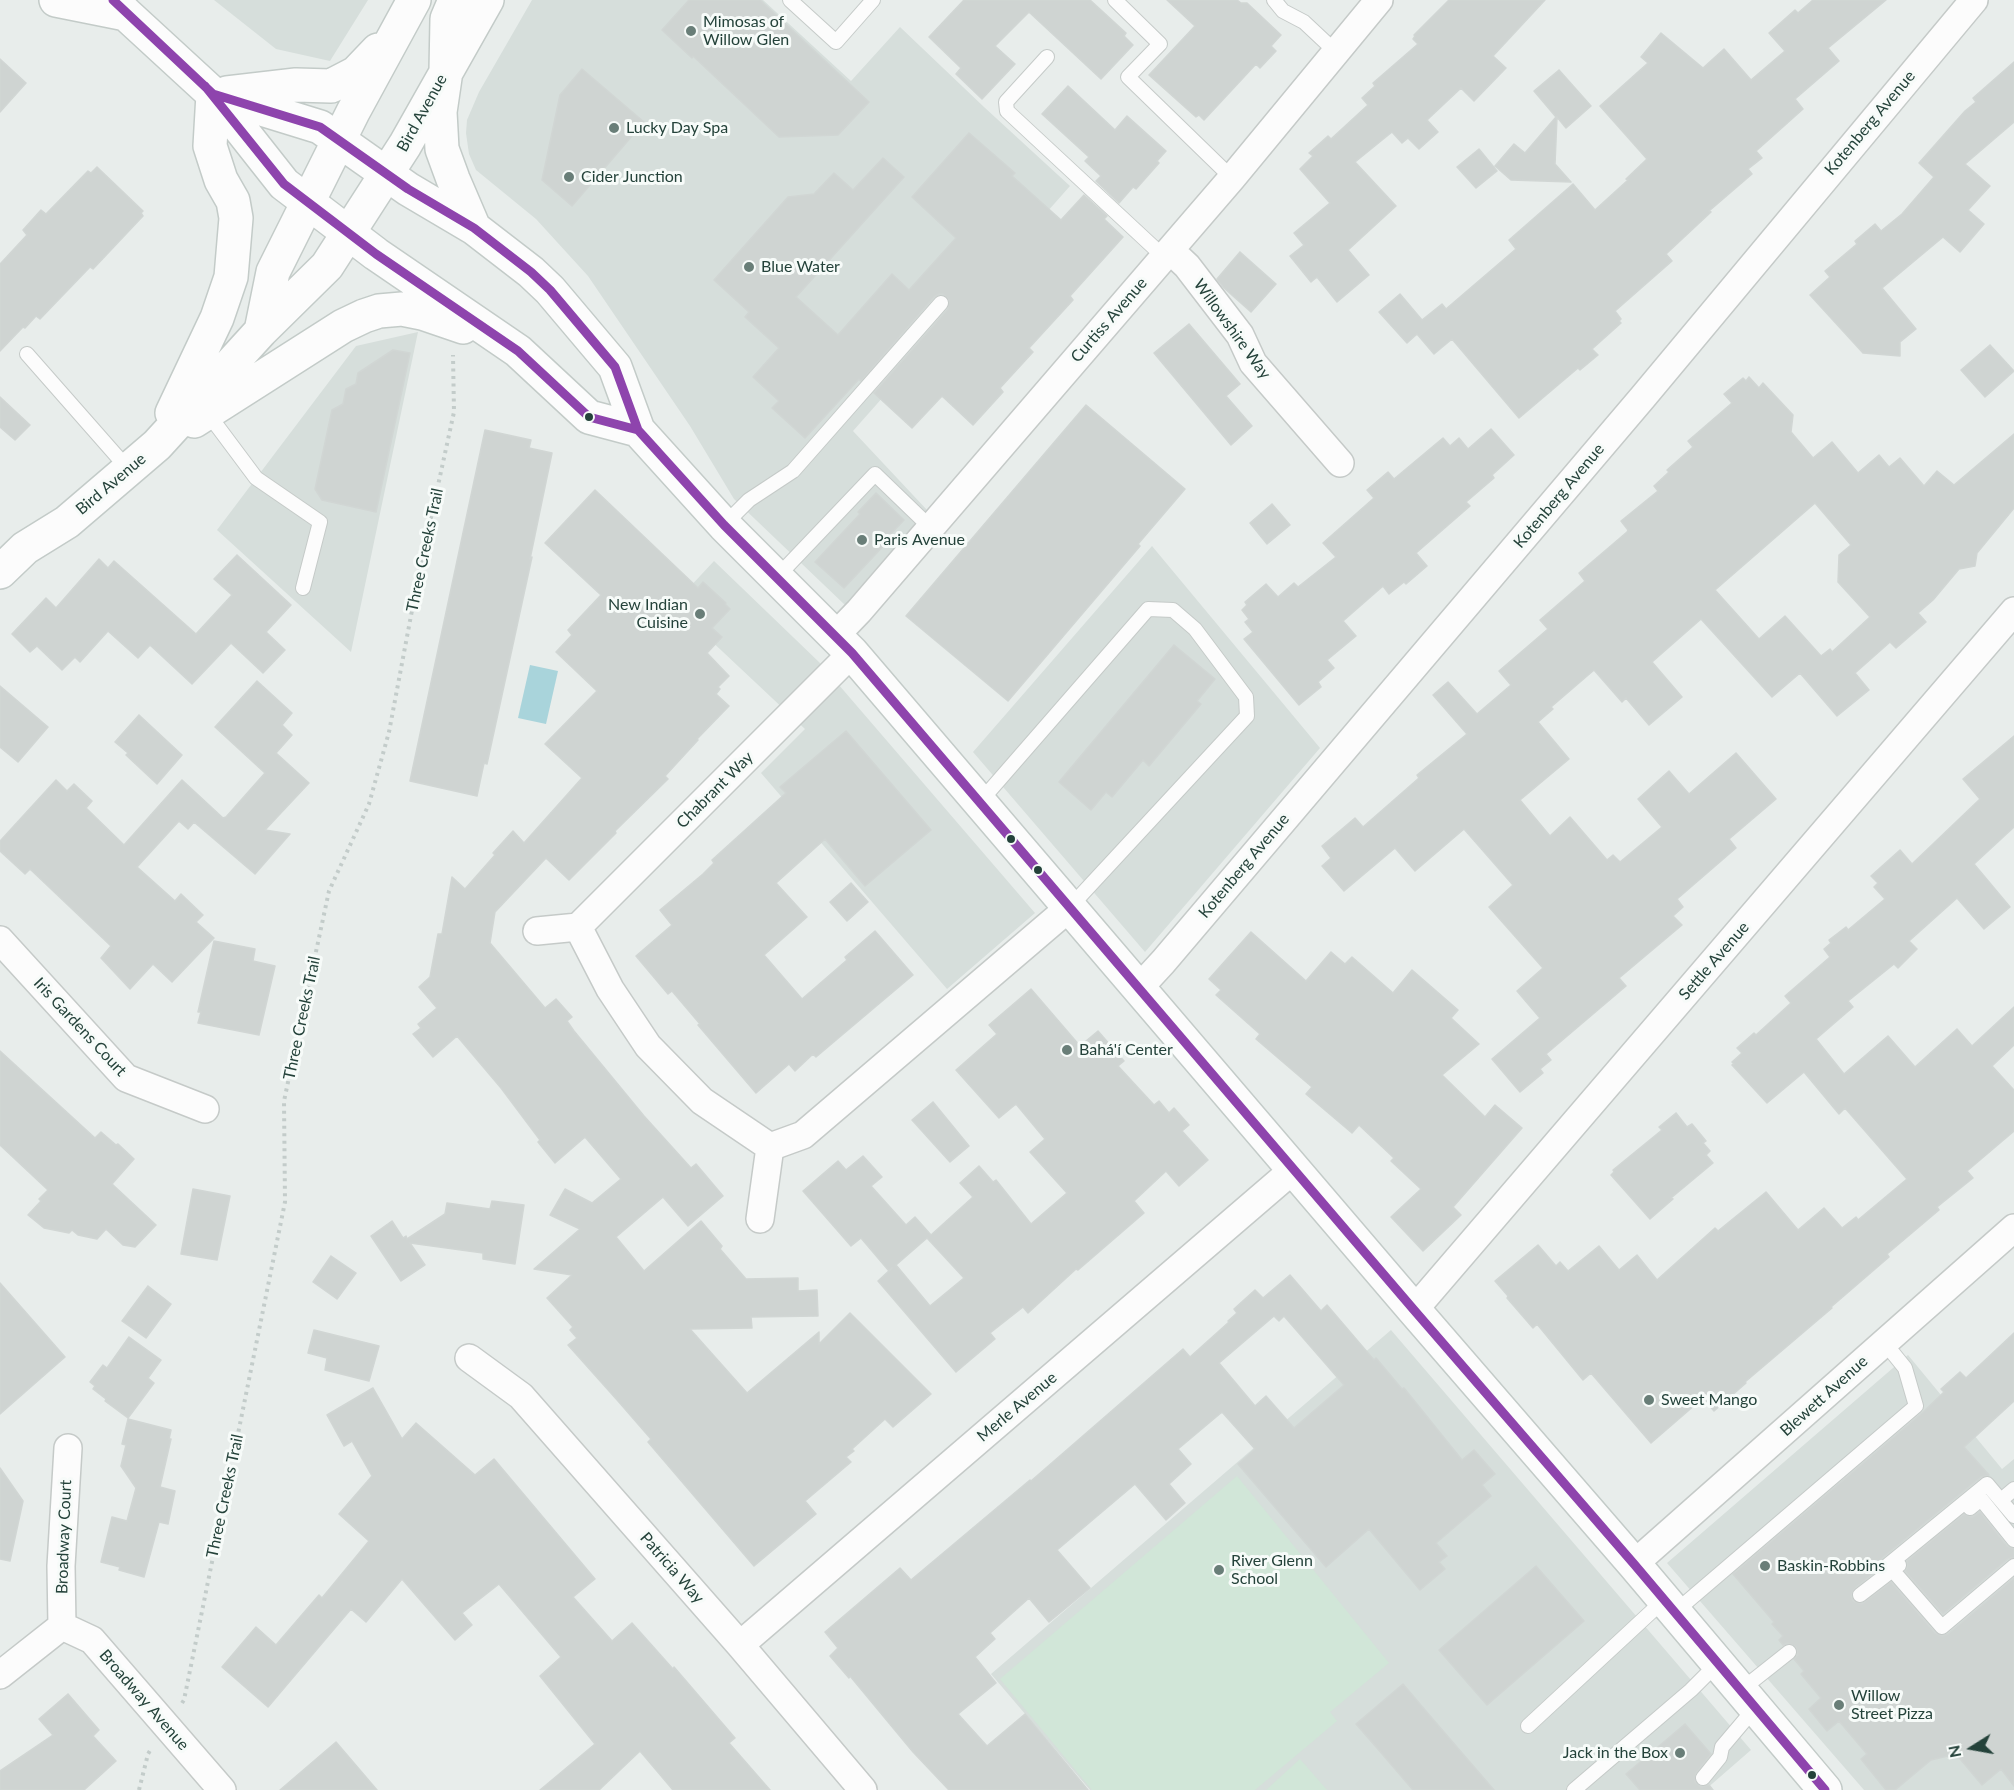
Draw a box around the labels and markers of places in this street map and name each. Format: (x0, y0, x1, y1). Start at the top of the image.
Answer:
place label: Mimosas of Willow Glen (703, 12, 789, 50)
marker: Mimosas of Willow Glen (684, 24, 698, 38)
place label: Lucky Day Spa (626, 118, 728, 138)
marker: Lucky Day Spa (607, 121, 621, 135)
place label: Cider Junction (581, 167, 683, 187)
marker: Cider Junction (562, 170, 576, 184)
place label: Blue Water (761, 257, 840, 277)
marker: Blue Water (742, 260, 756, 274)
unlabelled marker (583, 411, 595, 423)
place label: Paris Avenue (874, 530, 965, 550)
marker: Paris Avenue (855, 533, 869, 547)
place label: New Indian Cuisine (608, 595, 688, 633)
marker: New Indian Cuisine (693, 607, 707, 621)
unlabelled marker (1005, 833, 1017, 845)
unlabelled marker (1032, 864, 1044, 876)
place label: Bahá'í Center (1079, 1040, 1173, 1060)
marker: Bahá'í Center (1060, 1043, 1074, 1057)
place label: Sweet Mango (1661, 1390, 1757, 1410)
marker: Sweet Mango (1642, 1393, 1656, 1407)
place label: River Glenn School (1231, 1551, 1313, 1589)
place label: Baskin-Robbins (1777, 1556, 1885, 1576)
marker: Baskin-Robbins (1758, 1559, 1772, 1573)
marker: River Glenn School (1212, 1563, 1226, 1577)
place label: Willow Street Pizza (1851, 1686, 1933, 1724)
marker: Willow Street Pizza (1832, 1698, 1846, 1712)
place label: Jack in the Box (1563, 1743, 1668, 1763)
marker: Jack in the Box (1673, 1746, 1687, 1760)
unlabelled marker (1806, 1769, 1818, 1781)

